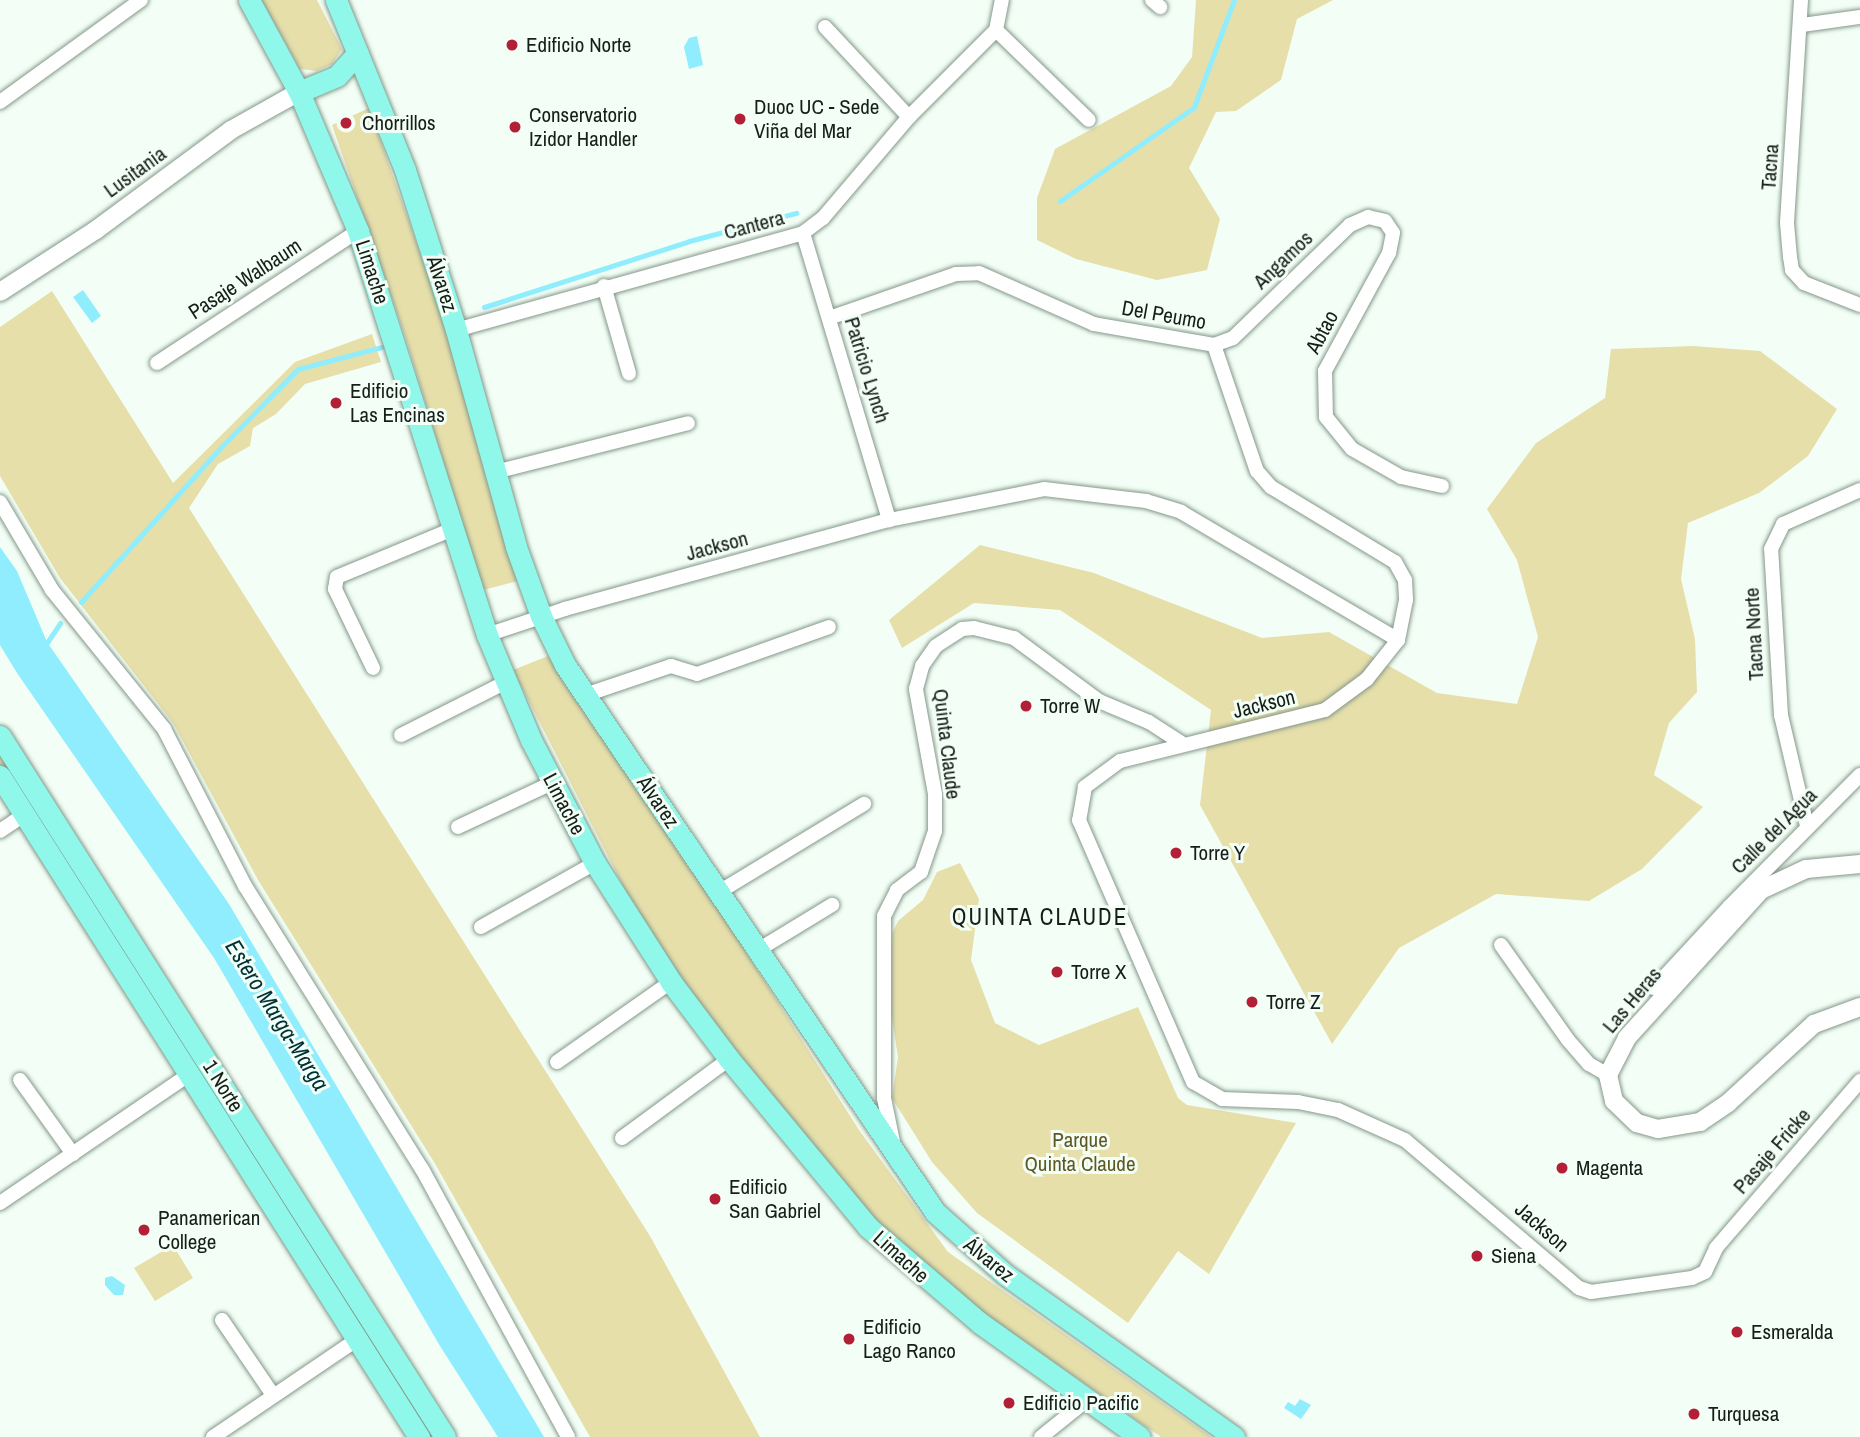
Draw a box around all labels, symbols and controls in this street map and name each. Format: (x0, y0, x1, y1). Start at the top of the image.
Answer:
place label: Edificio Norte (526, 32, 631, 58)
marker: Edificio Norte (504, 37, 520, 53)
place label: Duoc UC - Sede Viña del Mar (754, 94, 879, 144)
place label: Conservatorio Izidor Handler (529, 102, 637, 152)
place label: Chorrillos (362, 110, 436, 136)
marker: Duoc UC - Sede Viña del Mar (732, 111, 748, 127)
marker: Chorrillos (336, 113, 356, 133)
marker: Conservatorio Izidor Handler (507, 119, 523, 135)
street label: Lusitania (99, 141, 171, 203)
street label: Tacna (1756, 143, 1784, 191)
street label: Cantera (721, 205, 787, 245)
street label: Angamos (1248, 226, 1318, 294)
street label: Pasaje Walbaum (184, 233, 306, 325)
street label: Limache (350, 237, 394, 307)
street label: Álvarez (421, 253, 463, 315)
street label: Del Peumo (1120, 295, 1208, 335)
street label: Abtao (1300, 306, 1344, 358)
street label: Patricio Lynch (839, 314, 895, 426)
place label: Edificio Las Encinas (350, 378, 445, 428)
marker: Edificio Las Encinas (328, 395, 344, 411)
street label: Jackson (683, 526, 751, 566)
street label: Tacna Norte (1739, 587, 1769, 681)
street label: Jackson (1230, 684, 1298, 724)
street label: Quinta Claude (928, 687, 966, 801)
place label: Torre W (1040, 693, 1100, 719)
marker: Torre W (1018, 698, 1034, 714)
street label: Limache (537, 769, 591, 839)
street label: Álvarez (632, 771, 684, 833)
street label: Calle del Agua (1725, 782, 1823, 880)
place label: Torre Y (1190, 840, 1246, 866)
marker: Torre Y (1168, 845, 1184, 861)
district label: QUINTA CLAUDE (953, 903, 1127, 931)
water label: Estero Marga-Marga (219, 934, 335, 1096)
place label: Torre X (1071, 959, 1127, 985)
street label: Las Heras (1597, 962, 1667, 1038)
marker: Torre X (1049, 964, 1065, 980)
place label: Torre Z (1266, 989, 1321, 1015)
marker: Torre Z (1244, 994, 1260, 1010)
street label: 1 Norte (197, 1055, 249, 1117)
street label: Pasaje Fricke (1728, 1103, 1816, 1199)
park label: Parque Quinta Claude (1024, 1127, 1136, 1177)
place label: Magenta (1576, 1155, 1643, 1181)
marker: Magenta (1554, 1160, 1570, 1176)
place label: Edificio San Gabriel (729, 1174, 821, 1224)
marker: Edificio San Gabriel (707, 1191, 723, 1207)
street label: Jackson (1510, 1197, 1574, 1257)
place label: Panamerican College (158, 1205, 260, 1255)
marker: Panamerican College (136, 1222, 152, 1238)
street label: Limache (868, 1226, 934, 1288)
street label: Álvarez (959, 1232, 1019, 1288)
place label: Siena (1491, 1243, 1536, 1269)
marker: Siena (1469, 1248, 1485, 1264)
place label: Edificio Lago Ranco (863, 1314, 956, 1364)
place label: Esmeralda (1751, 1319, 1833, 1345)
marker: Esmeralda (1729, 1324, 1745, 1340)
marker: Edificio Lago Ranco (841, 1331, 857, 1347)
place label: Edificio Pacific (1023, 1390, 1139, 1416)
marker: Edificio Pacific (1001, 1395, 1017, 1411)
place label: Turquesa (1708, 1401, 1779, 1427)
marker: Turquesa (1686, 1406, 1702, 1422)

